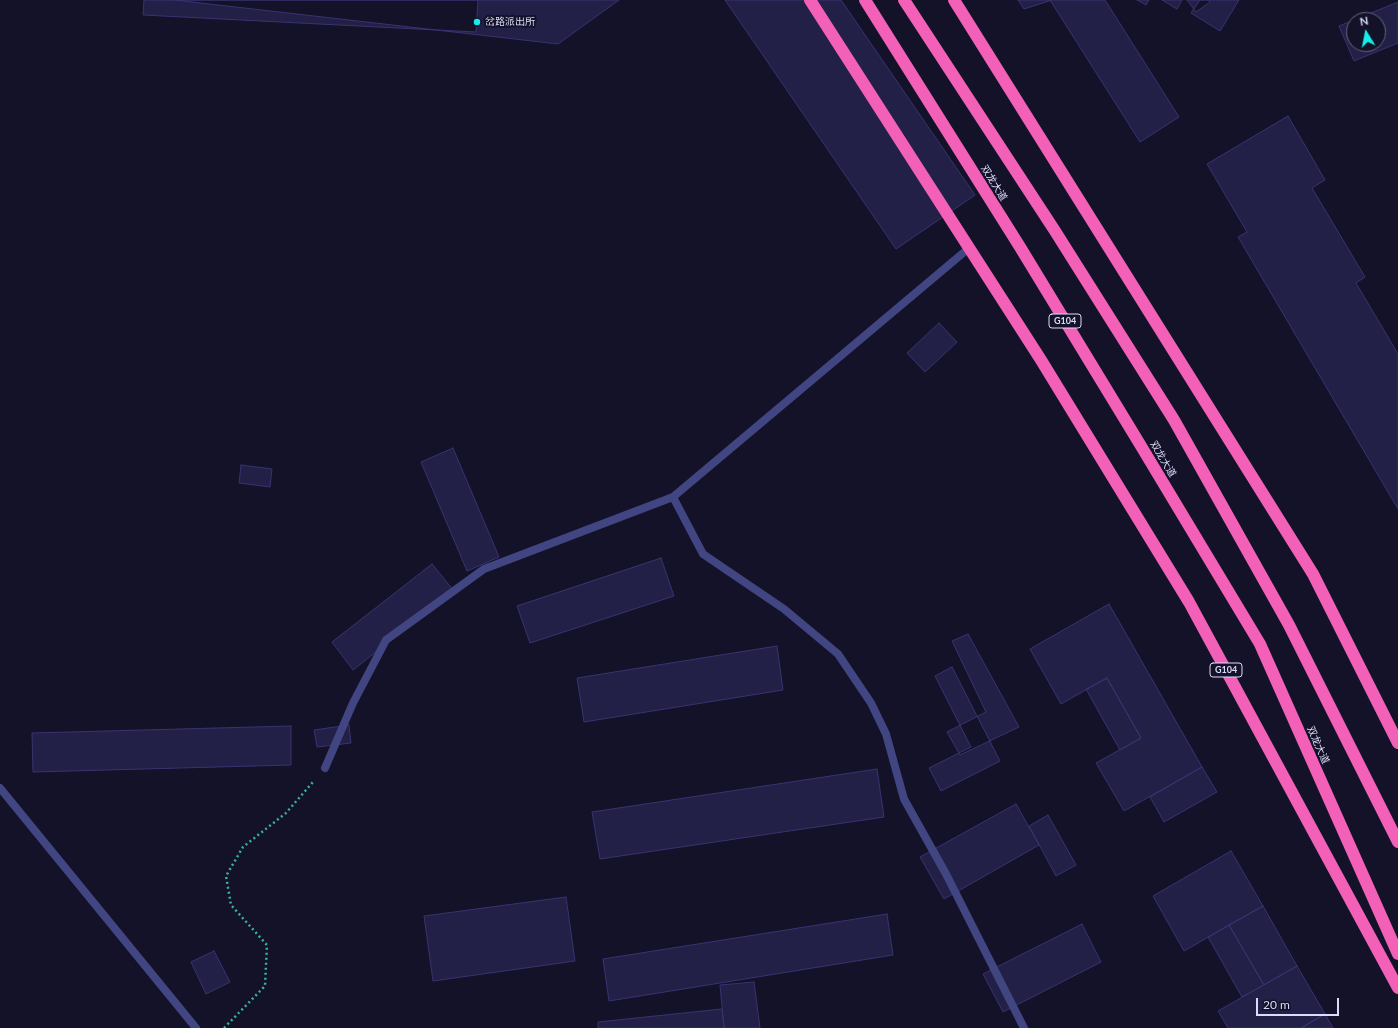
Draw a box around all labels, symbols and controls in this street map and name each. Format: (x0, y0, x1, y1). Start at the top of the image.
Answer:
north arrow (1346, 12, 1386, 52)
text: N (1359, 14, 1369, 28)
place label: 岔路派出所 (485, 16, 535, 28)
marker: 岔路派出所 (472, 17, 482, 27)
street label: 双龙大道 (978, 163, 1010, 203)
road number: G104 (1049, 314, 1081, 328)
street label: 双龙大道 (1148, 439, 1178, 479)
road number: G104 (1210, 663, 1242, 677)
street label: 双龙大道 (1304, 724, 1332, 766)
scale bar (1258, 990, 1341, 1016)
text: 20 m (1263, 997, 1290, 1012)

